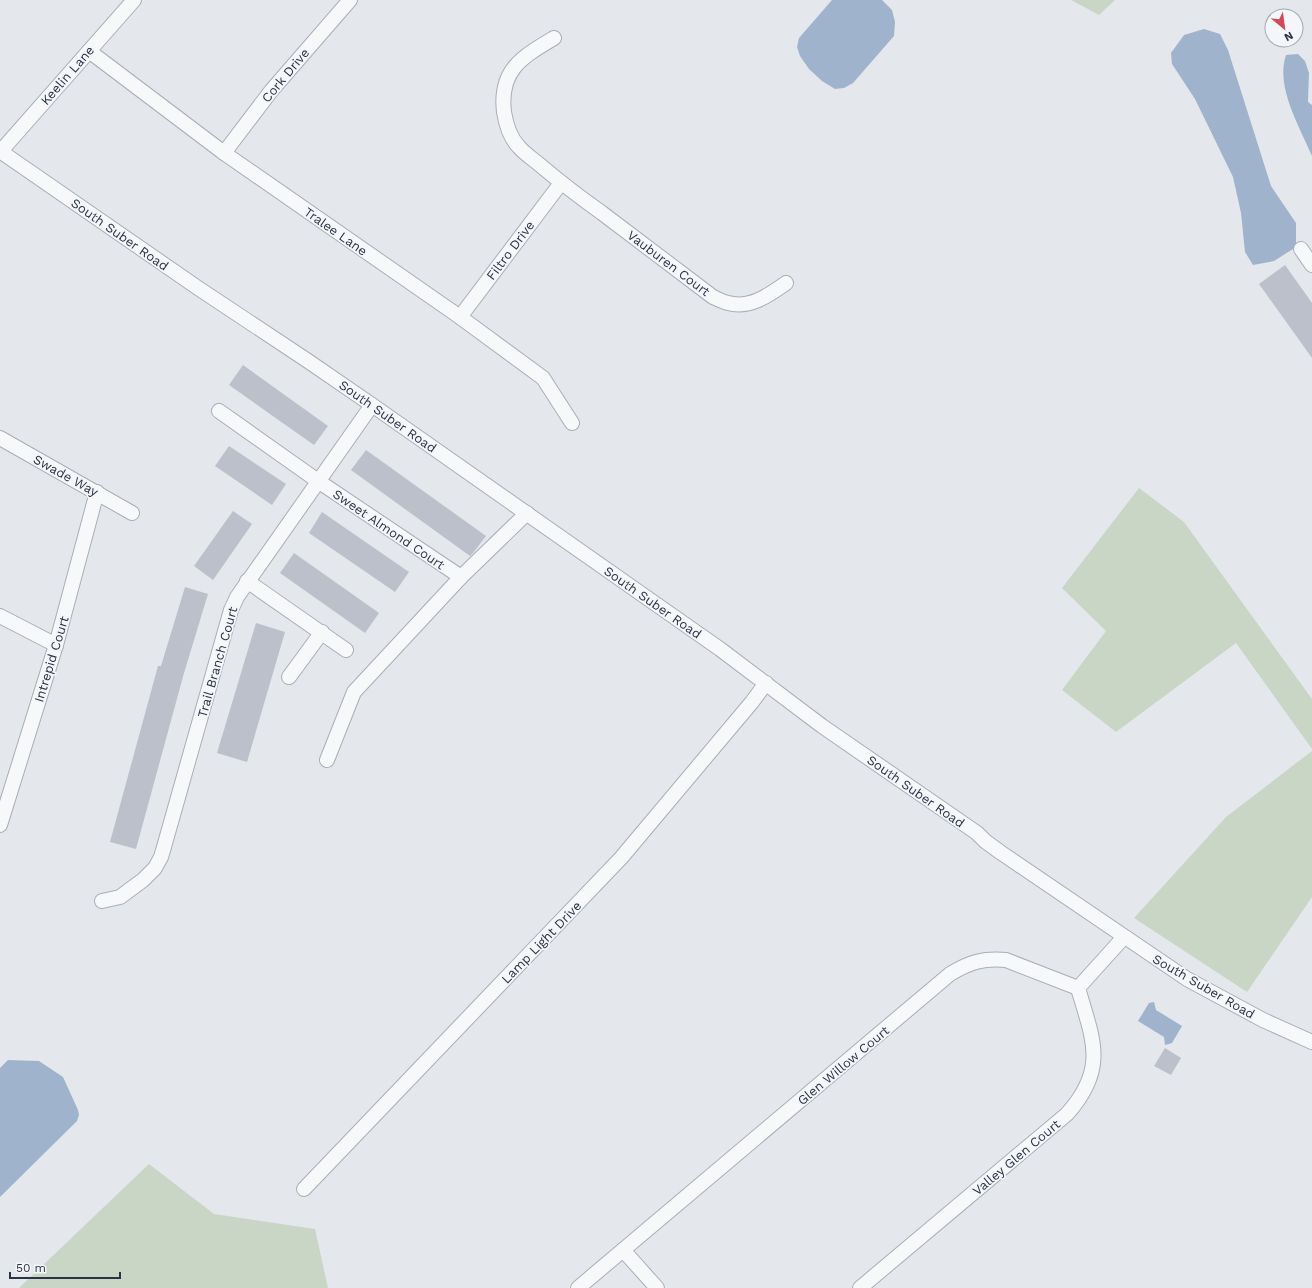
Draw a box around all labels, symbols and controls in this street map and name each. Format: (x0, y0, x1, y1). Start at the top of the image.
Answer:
north arrow (1264, 8, 1304, 48)
text: N (1282, 29, 1295, 44)
street label: Keelin Lane (38, 43, 97, 108)
street label: Cork Drive (258, 45, 312, 105)
street label: South Suber Road (68, 195, 171, 274)
street label: Tralee Lane (301, 204, 370, 259)
street label: Filtro Drive (483, 218, 538, 283)
street label: Vauburen Court (625, 228, 713, 300)
street label: South Suber Road (336, 377, 439, 456)
street label: Swade Way (31, 451, 101, 500)
street label: Sweet Almond Court (330, 486, 448, 573)
street label: South Suber Road (601, 563, 704, 642)
street label: Trail Branch Court (194, 604, 241, 719)
street label: Intrepid Court (31, 614, 72, 704)
street label: South Suber Road (864, 752, 967, 831)
street label: Lamp Light Drive (498, 898, 584, 987)
street label: South Suber Road (1150, 951, 1257, 1022)
street label: Glen Willow Court (795, 1022, 892, 1108)
street label: Valley Glen Court (970, 1116, 1063, 1198)
scale bar (10, 1254, 120, 1280)
text: 50 m (16, 1261, 46, 1275)

